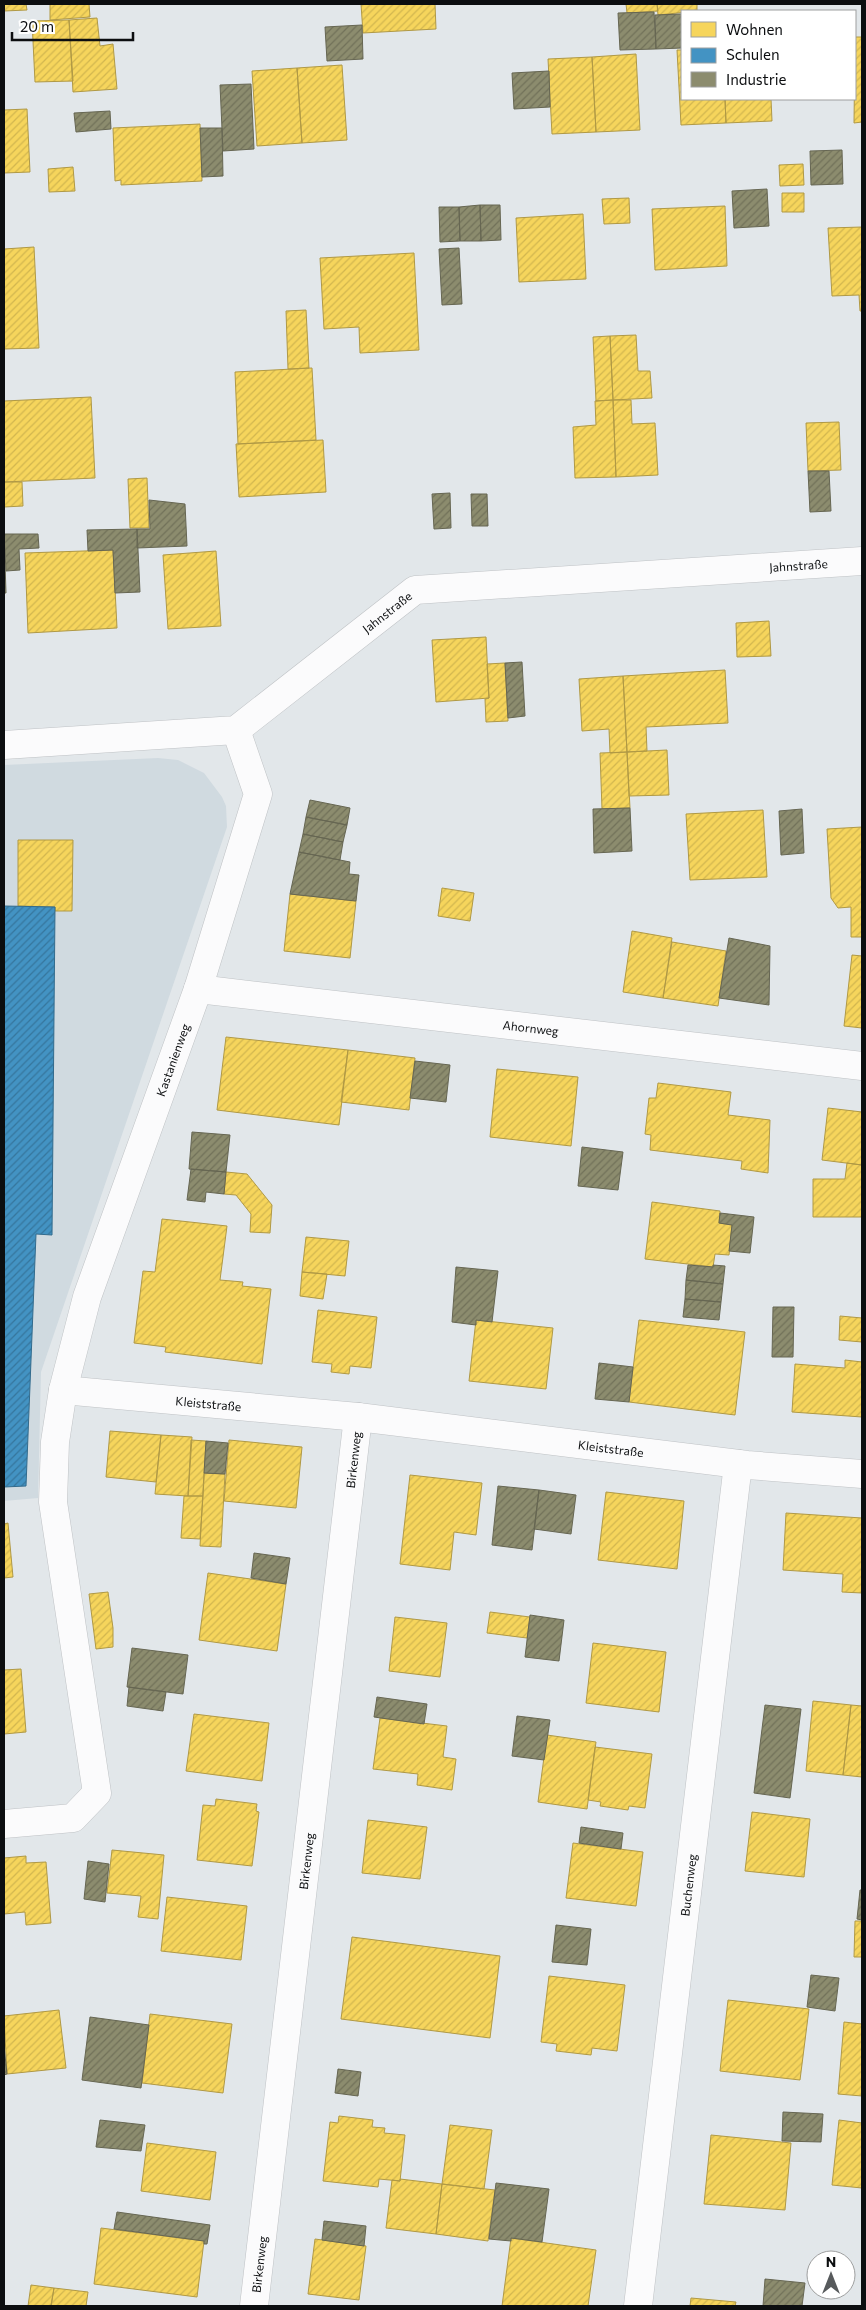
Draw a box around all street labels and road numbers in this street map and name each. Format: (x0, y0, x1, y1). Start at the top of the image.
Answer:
street label: Jahnstraße (769, 556, 828, 575)
street label: Jahnstraße (359, 588, 414, 636)
street label: Ahornweg (502, 1017, 560, 1038)
street label: Kastanienweg (153, 1021, 192, 1098)
street label: Kleiststraße (175, 1393, 242, 1413)
street label: Birkenweg (343, 1430, 363, 1489)
street label: Kleiststraße (577, 1437, 644, 1459)
street label: Birkenweg (296, 1831, 316, 1890)
street label: Buchenweg (677, 1853, 699, 1917)
street label: Birkenweg (249, 2235, 269, 2294)

